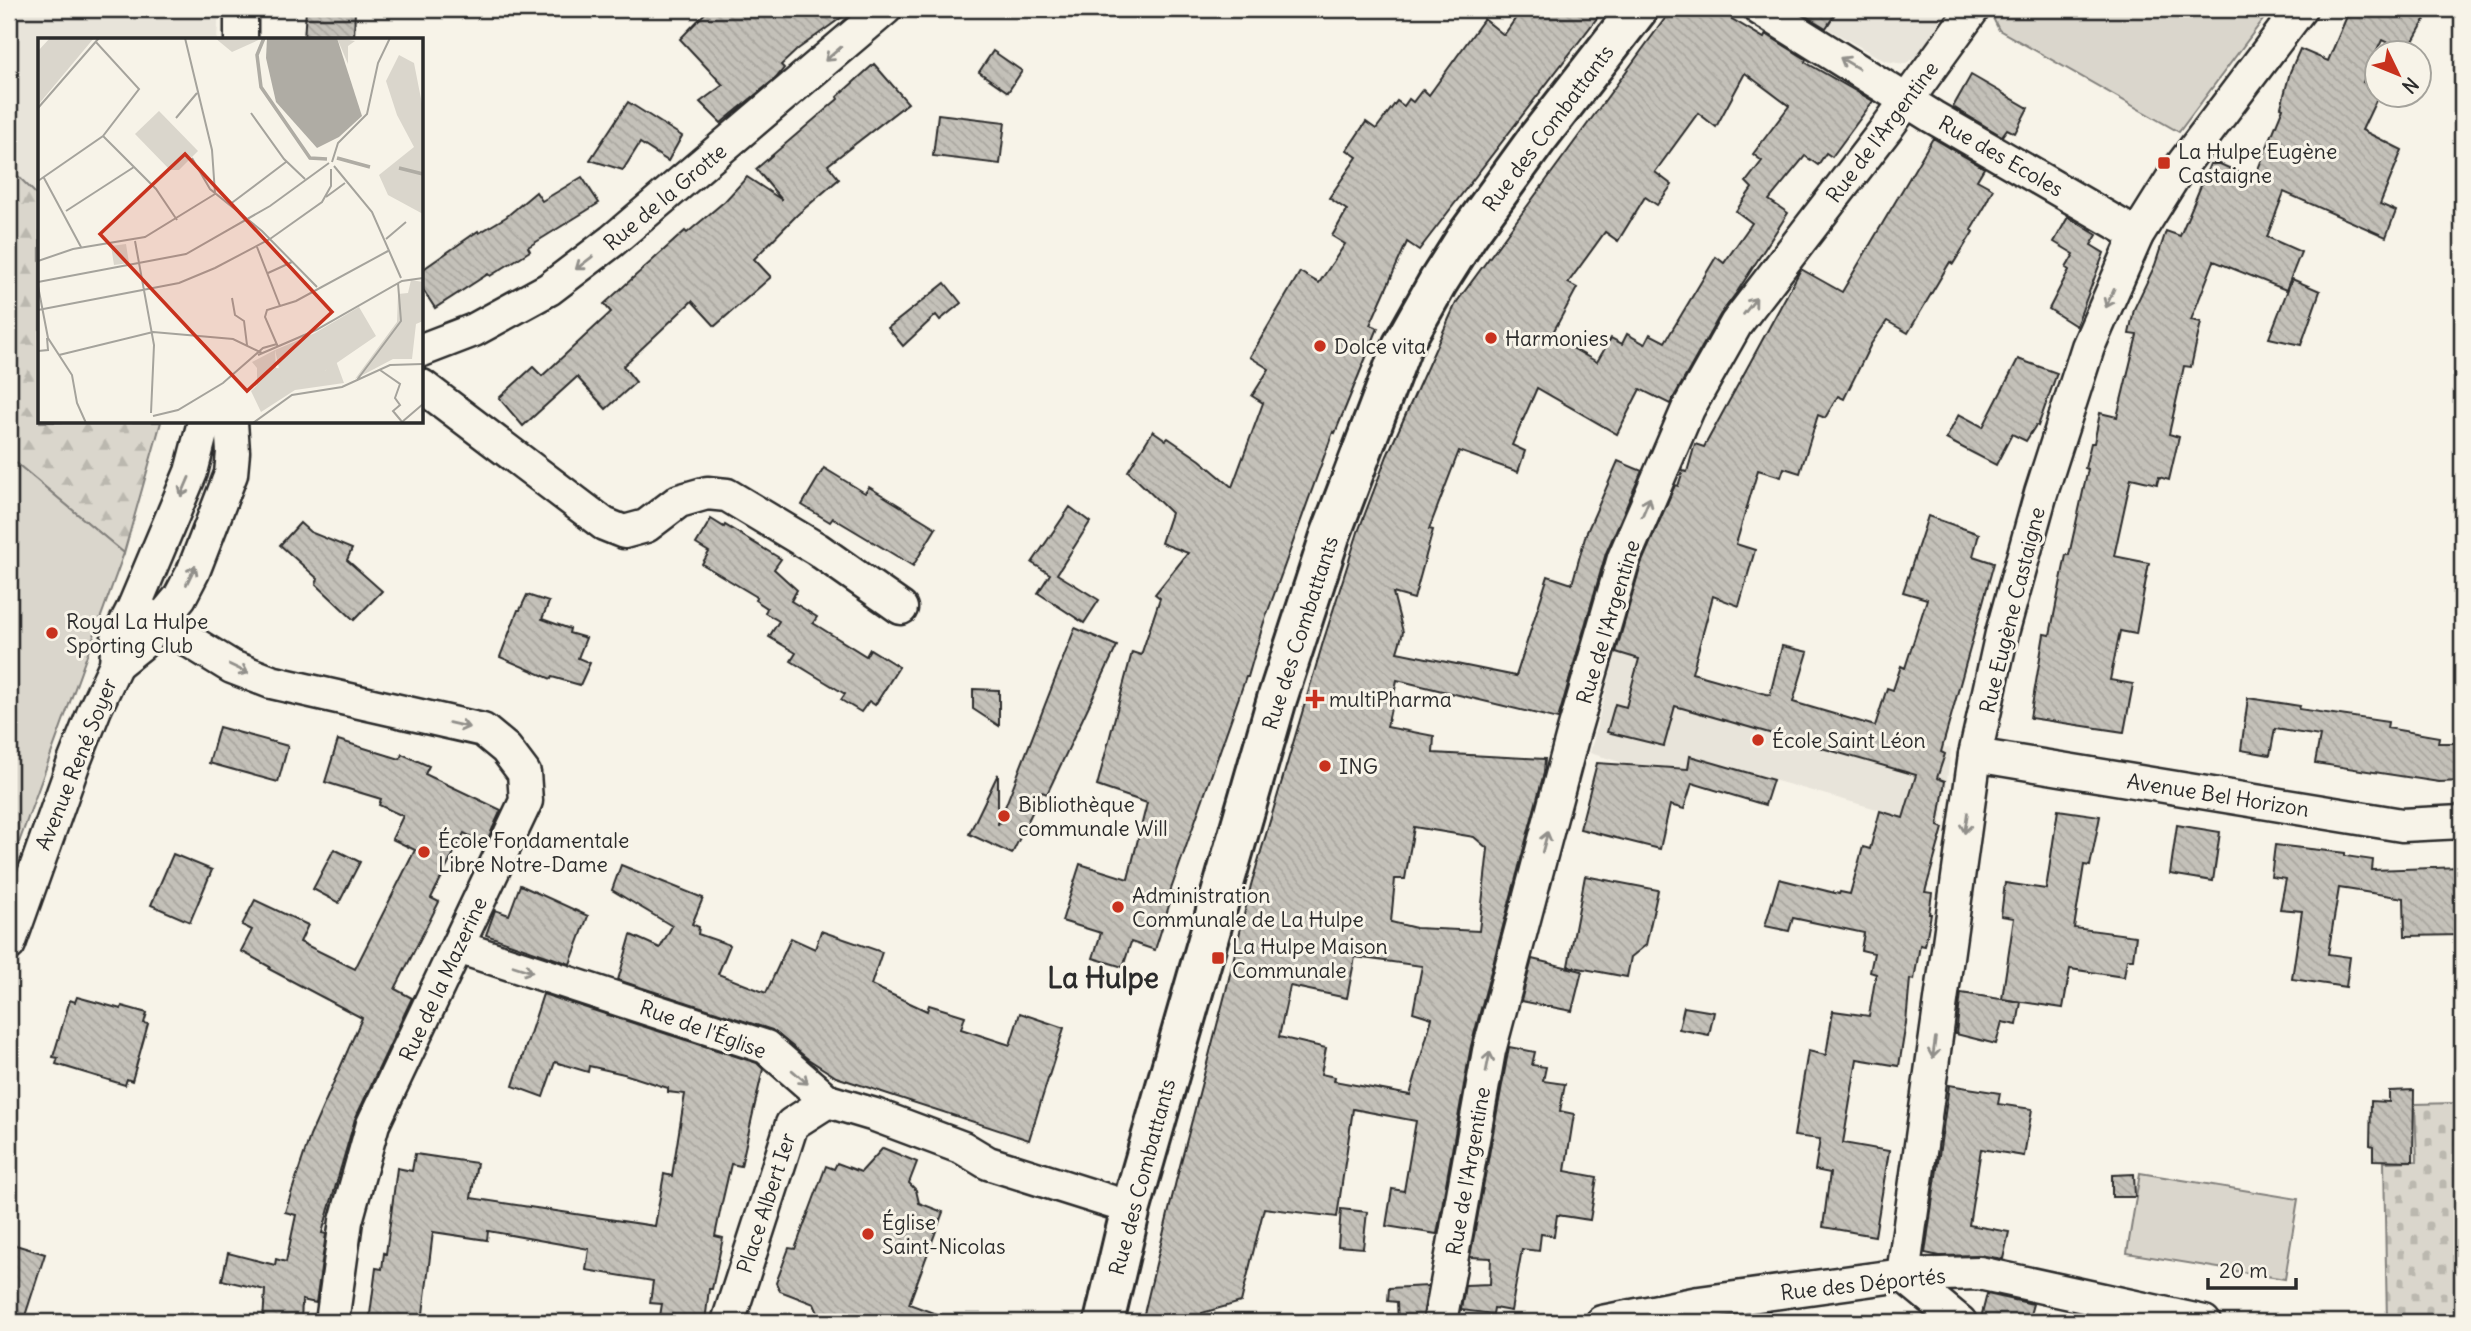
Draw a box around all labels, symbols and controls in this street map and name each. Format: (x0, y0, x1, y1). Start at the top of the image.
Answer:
inset map (38, 38, 424, 424)
north arrow (2362, 38, 2432, 108)
street label: Rue des Combattants (1476, 39, 1620, 217)
one-way arrow (825, 46, 843, 62)
street label: Rue de l'Argentine (1820, 56, 1944, 208)
one-way arrow (1840, 56, 1860, 70)
text: N (2397, 73, 2424, 99)
street label: Rue des Ecoles (1934, 109, 2068, 203)
street label: Rue de la Grotte (598, 138, 732, 256)
place label: La Hulpe Eugène Castaigne (2178, 138, 2337, 189)
marker: La Hulpe Eugène Castaigne (2156, 155, 2172, 171)
one-way arrow (575, 255, 594, 270)
one-way arrow (2103, 287, 2116, 308)
one-way arrow (1742, 297, 1757, 316)
place label: Harmonies (1505, 325, 1609, 352)
marker: Harmonies (1483, 330, 1499, 346)
place label: Dolce vita (1334, 333, 1426, 360)
marker: Dolce vita (1312, 338, 1328, 354)
one-way arrow (178, 476, 191, 497)
one-way arrow (1640, 497, 1653, 519)
street label: Rue Eugène Castaigne (1973, 504, 2051, 716)
street label: Rue des Combattants (1256, 533, 1344, 733)
street label: Rue de l'Argentine (1570, 537, 1646, 707)
one-way arrow (185, 565, 199, 586)
place label: Royal La Hulpe Sporting Club (66, 608, 208, 659)
marker: Royal La Hulpe Sporting Club (44, 625, 60, 641)
one-way arrow (228, 662, 249, 676)
street label: Avenue René Soyer (29, 674, 123, 854)
place label: multiPharma (1329, 686, 1452, 713)
marker: multiPharma (1307, 691, 1323, 707)
one-way arrow (447, 718, 470, 732)
place label: École Saint Léon (1772, 727, 1926, 754)
marker: École Saint Léon (1750, 732, 1766, 748)
place label: ING (1339, 753, 1378, 780)
marker: ING (1317, 758, 1333, 774)
street label: Avenue Bel Horizon (2125, 767, 2311, 823)
place label: Bibliothèque communale Will (1018, 791, 1168, 842)
marker: Bibliothèque communale Will (996, 808, 1012, 824)
one-way arrow (1959, 811, 1972, 833)
place label: École Fondamentale Libre Notre-Dame (438, 827, 629, 878)
one-way arrow (1539, 831, 1552, 854)
marker: École Fondamentale Libre Notre-Dame (416, 844, 432, 860)
place label: Administration Communale de La Hulpe (1132, 882, 1364, 933)
street label: Rue de la Mazerine (393, 892, 493, 1066)
marker: Administration Communale de La Hulpe (1110, 899, 1126, 915)
place label: La Hulpe Maison Communale (1232, 933, 1388, 984)
marker: La Hulpe Maison Communale (1210, 950, 1226, 966)
district label: La Hulpe (1047, 960, 1159, 996)
one-way arrow (512, 963, 534, 976)
street label: Rue de l'Église (636, 994, 770, 1064)
one-way arrow (1928, 1036, 1941, 1059)
one-way arrow (1481, 1051, 1495, 1074)
one-way arrow (791, 1069, 809, 1085)
street label: Rue des Combattants (1103, 1076, 1181, 1278)
street label: Rue de l'Argentine (1440, 1085, 1496, 1257)
street label: Place Albert Ier (731, 1129, 802, 1277)
place label: Église Saint-Nicolas (882, 1209, 1006, 1260)
marker: Église Saint-Nicolas (860, 1226, 876, 1242)
scale bar (2208, 1247, 2296, 1291)
text: 20 m (2219, 1257, 2268, 1284)
street label: Rue des Déportés (1779, 1262, 1947, 1306)

